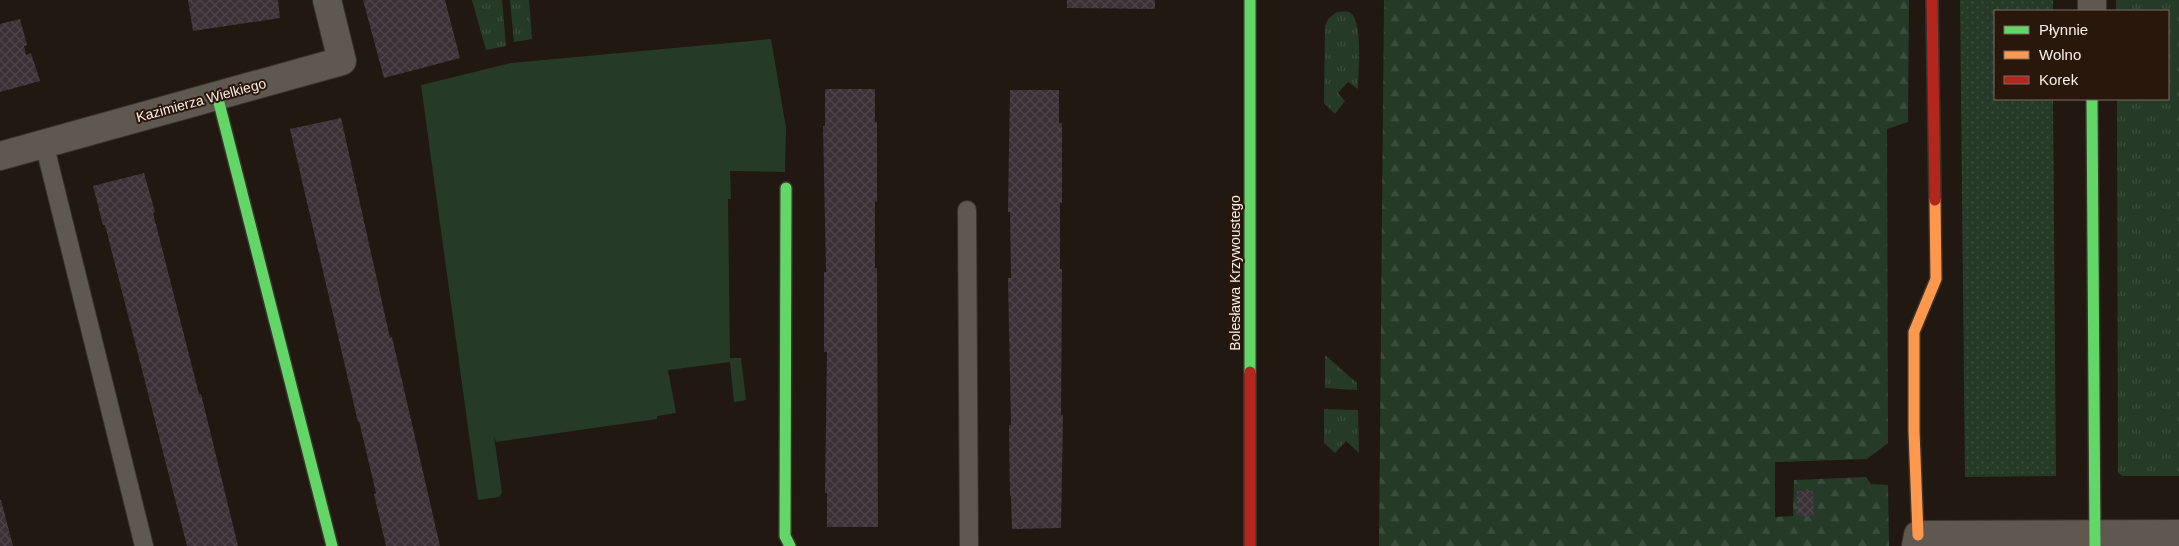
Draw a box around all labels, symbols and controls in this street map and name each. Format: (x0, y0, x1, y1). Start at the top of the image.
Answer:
legend (1994, 10, 2169, 100)
text: Płynnie (2039, 21, 2088, 38)
text: Wolno (2039, 46, 2081, 63)
text: Korek (2039, 71, 2079, 88)
street label: Kazimierza Wielkiego (134, 75, 268, 125)
street label: Bolesława Krzywoustego (1227, 195, 1243, 351)

